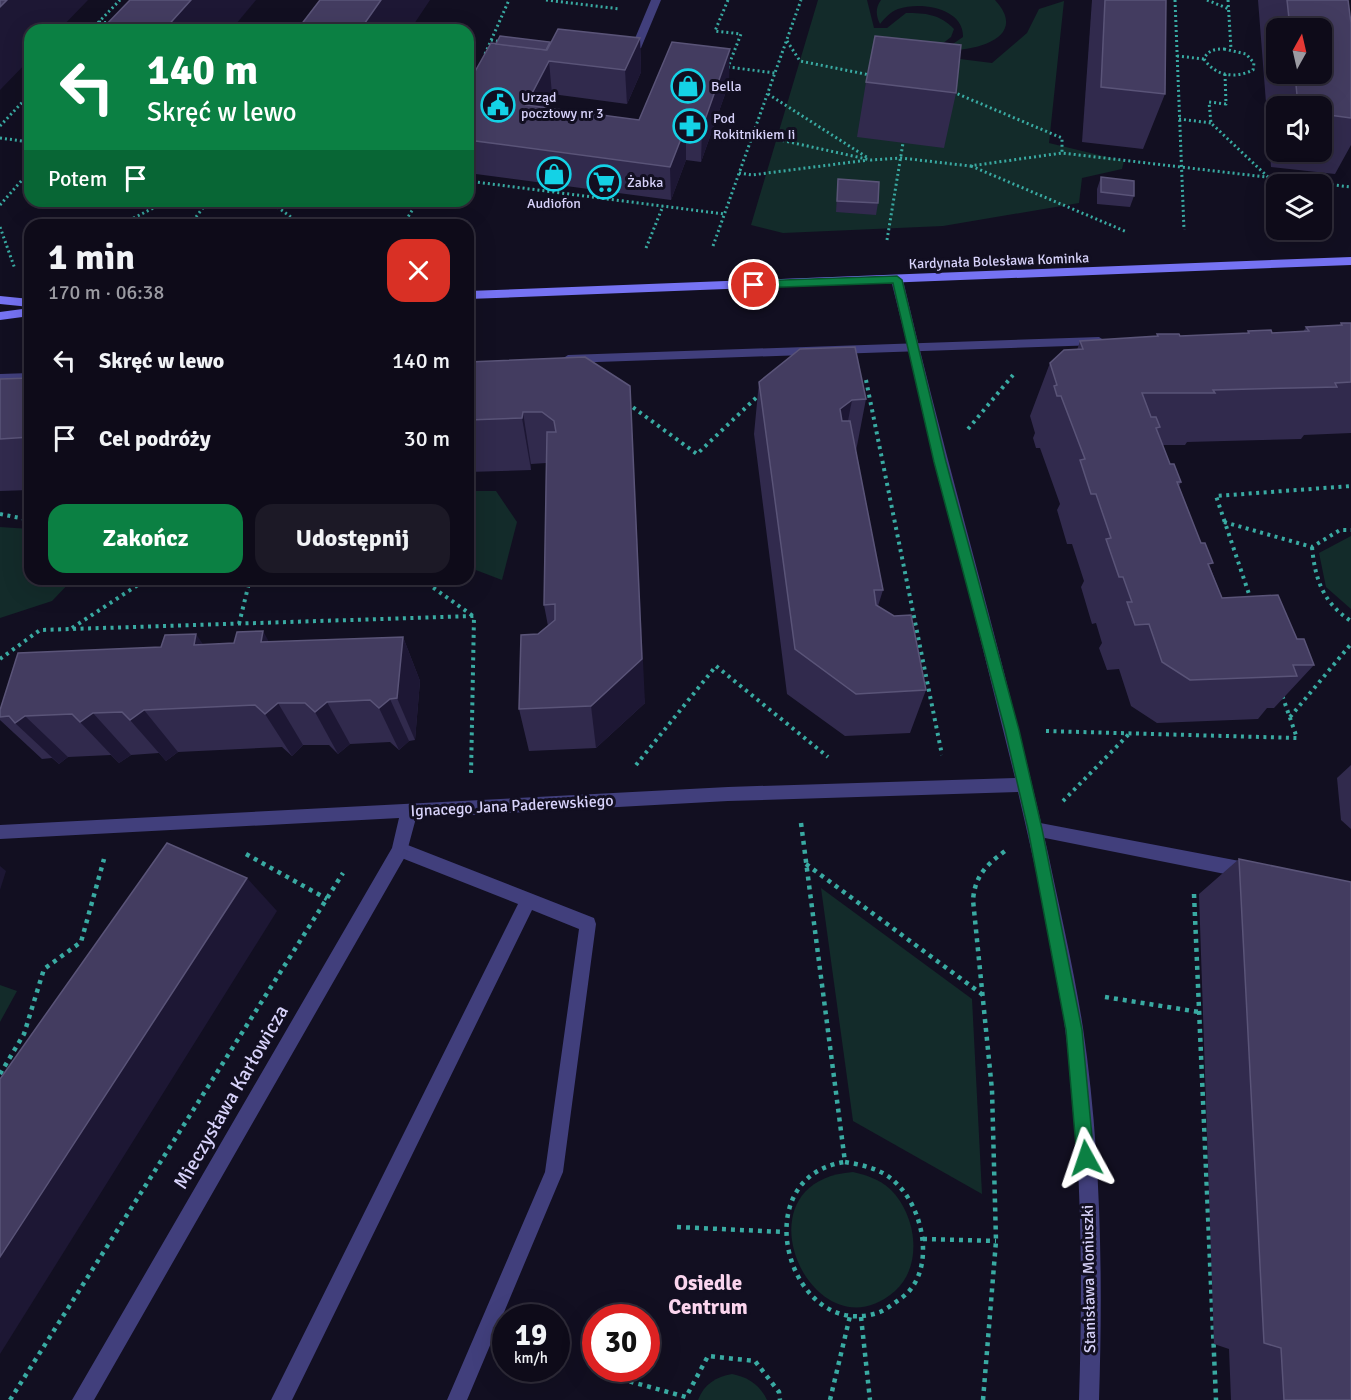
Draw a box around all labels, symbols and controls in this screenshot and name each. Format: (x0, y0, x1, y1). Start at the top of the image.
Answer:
north arrow (1266, 18, 1332, 84)
map controls (1266, 18, 1332, 240)
text: 140 m (147, 45, 258, 96)
icon: left (48, 48, 126, 126)
shop icon: Bella (670, 68, 706, 104)
place label: Bella (711, 78, 742, 95)
public building icon: Urząd pocztowy nr 3 (480, 87, 516, 123)
place label: Urząd pocztowy nr 3 (521, 89, 604, 122)
text: Skręć w lewo (147, 96, 297, 129)
button: sound (1266, 96, 1332, 162)
pharmacy icon: Pod Rokitnikiem Ii (672, 108, 708, 144)
place label: Pod Rokitnikiem Ii (713, 110, 795, 143)
shop icon: Audiofon (536, 156, 572, 192)
icon: arrive (119, 162, 152, 195)
supermarket icon: Żabka (586, 164, 622, 200)
text: Potem (48, 165, 107, 192)
place label: Żabka (627, 174, 663, 191)
button: layers (1266, 174, 1332, 240)
place label: Audiofon (527, 195, 581, 212)
text: 1 min (48, 235, 135, 280)
button: close (387, 239, 450, 302)
street label: Kardynała Bolesława Kominka (908, 249, 1090, 273)
pin (728, 259, 779, 310)
icon: arrive (737, 268, 770, 301)
text: 170 m · 06:38 (48, 280, 164, 305)
icon: left (48, 344, 81, 377)
text: Skręć w lewo (99, 347, 224, 374)
text: 140 m (392, 347, 450, 374)
icon: arrive (48, 422, 81, 455)
text: Cel podróży (99, 425, 211, 452)
text: 30 m (404, 425, 450, 452)
button: Zakończ (48, 504, 243, 573)
button: Udostępnij (255, 504, 450, 573)
street label: Ignacego Jana Paderewskiego (410, 791, 614, 821)
street label: Mieczysława Karłowicza (168, 1001, 294, 1193)
position arrow (1054, 1126, 1118, 1190)
street label: Stanisława Moniuszki (1078, 1205, 1100, 1353)
district label: Osiedle Centrum (668, 1270, 748, 1320)
speed limit sign: 30 (582, 1304, 660, 1382)
text: 19 (515, 1317, 547, 1354)
text: km/h (514, 1349, 548, 1367)

